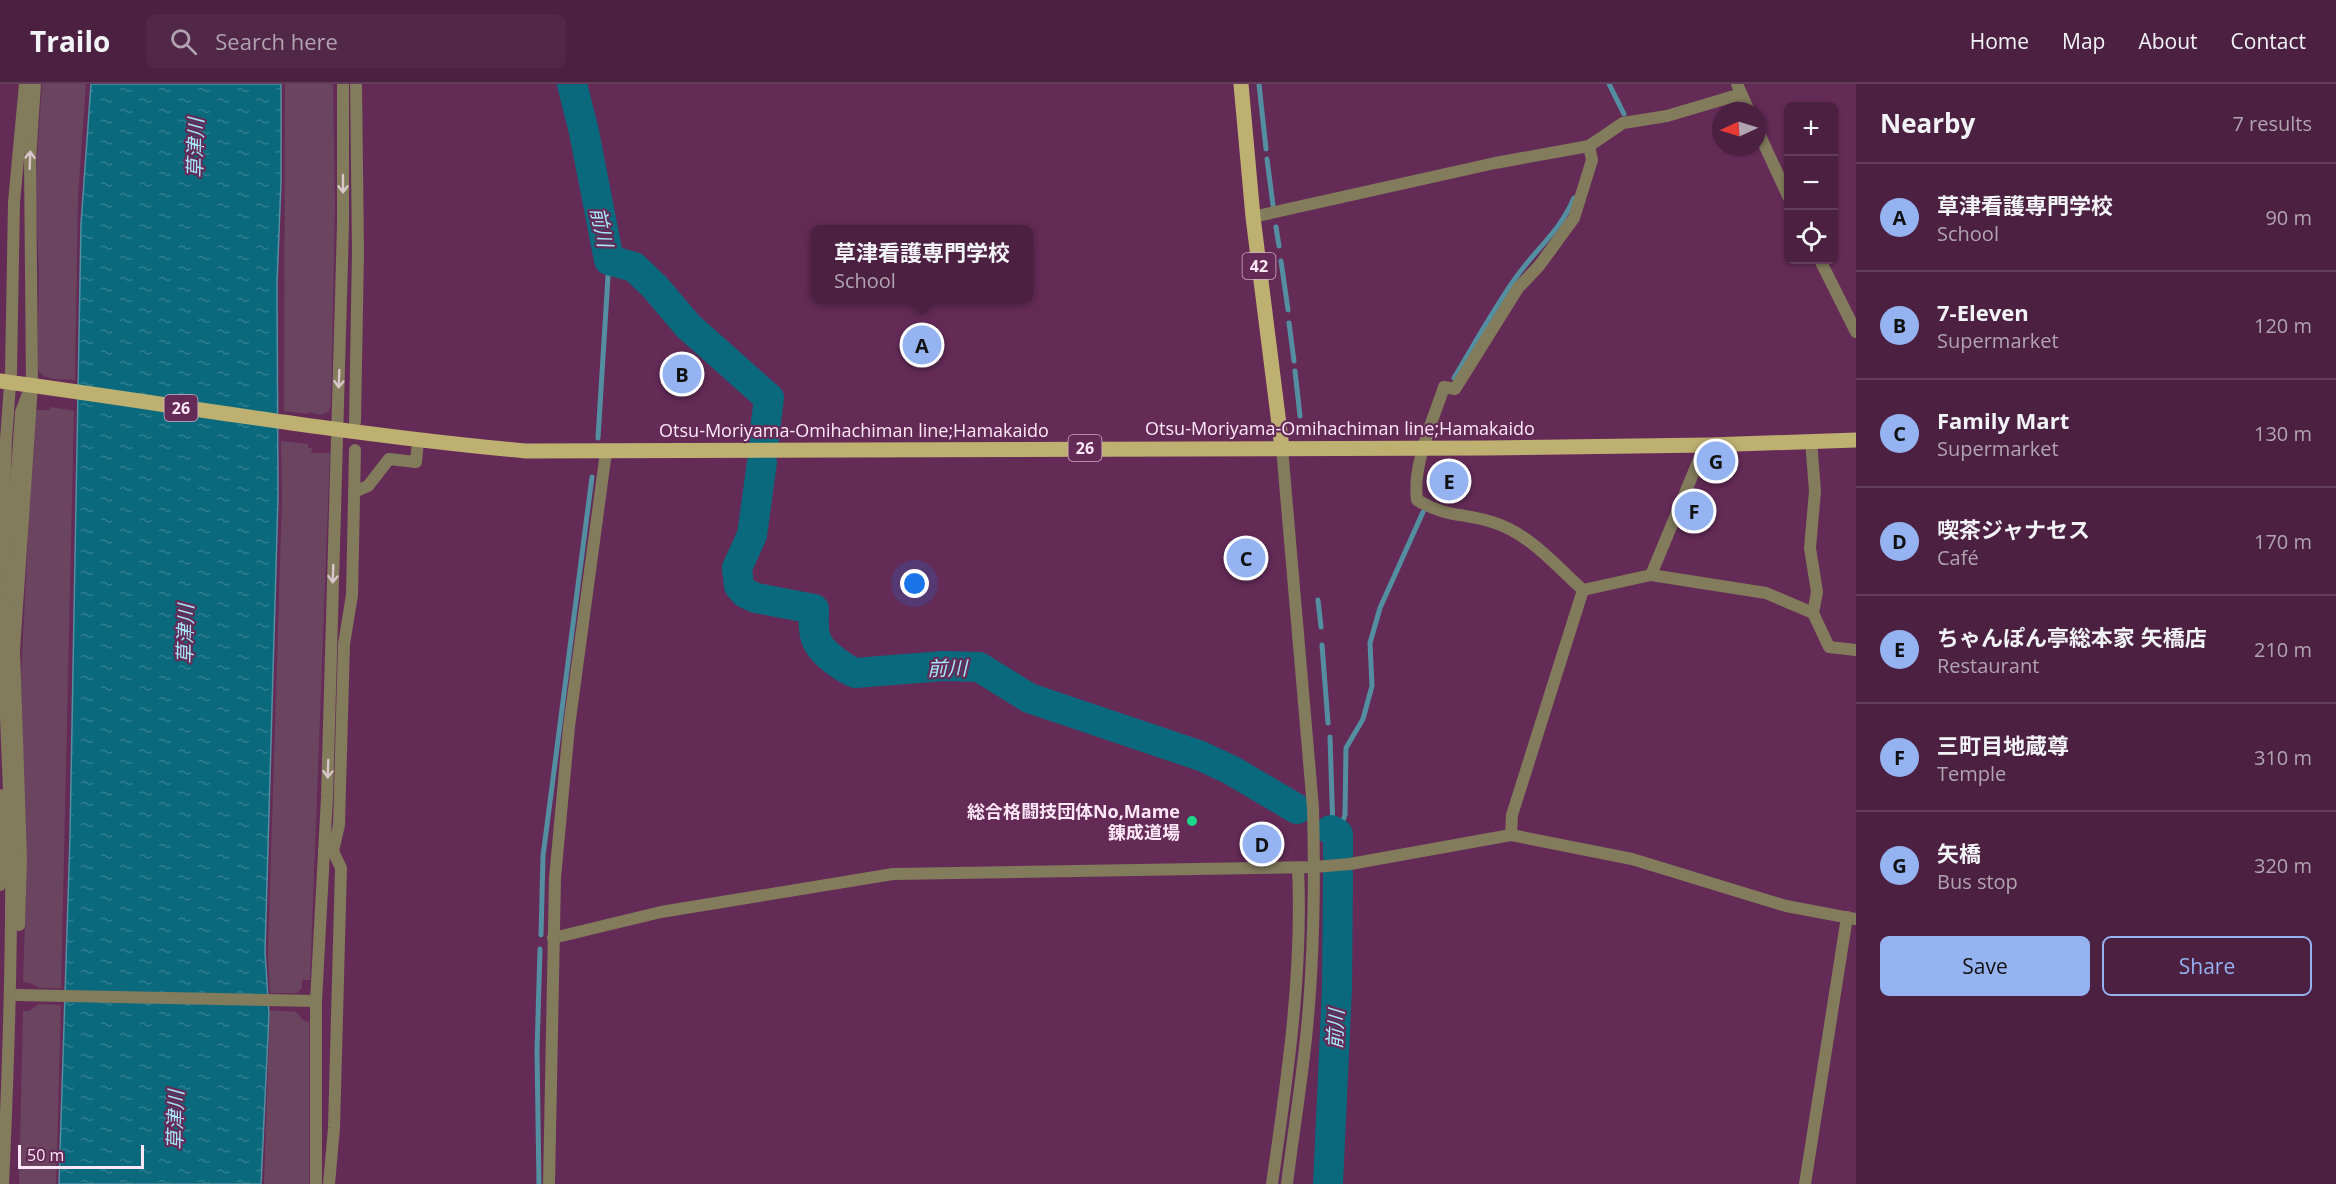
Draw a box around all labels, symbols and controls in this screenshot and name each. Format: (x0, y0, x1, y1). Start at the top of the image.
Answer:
search box (146, 14, 566, 68)
text: Trailo (30, 22, 110, 60)
icon: search (167, 25, 200, 58)
text: Search here (215, 26, 338, 56)
text: Home (1970, 27, 2029, 55)
text: Map (2062, 27, 2105, 55)
text: About (2138, 27, 2198, 55)
text: Contact (2231, 27, 2306, 55)
north arrow (1712, 102, 1766, 156)
map controls (1784, 102, 1838, 264)
button: + (1784, 102, 1838, 156)
text: Nearby (1880, 105, 1975, 141)
text: 7 results (2232, 110, 2312, 137)
water label: 草津川 (181, 116, 209, 178)
one-way arrow (25, 151, 36, 171)
button: − (1784, 156, 1838, 210)
one-way arrow (337, 174, 349, 194)
text: 草津看護専門学校 (1937, 190, 2113, 220)
text: A (1893, 204, 1906, 231)
text: 90 m (2265, 204, 2312, 231)
water label: 前川 (585, 205, 620, 251)
button: locate (1784, 210, 1838, 264)
text: School (1937, 220, 1999, 247)
popup (811, 225, 1033, 303)
text: 草津看護専門学校 (834, 237, 1010, 267)
road number: 42 (1242, 253, 1276, 279)
text: School (834, 267, 896, 294)
text: 7-Eleven (1937, 297, 2029, 327)
text: B (1893, 312, 1906, 339)
text: 120 m (2254, 312, 2312, 339)
pin: A (902, 322, 942, 368)
text: Supermarket (1937, 327, 2059, 354)
pin: B (662, 352, 702, 396)
one-way arrow (333, 369, 344, 389)
road number: 26 (164, 395, 198, 421)
text: Family Mart (1937, 405, 2069, 435)
street label: Otsu-Moriyama-Omihachiman line;Hamakaido (1145, 416, 1535, 440)
street label: Otsu-Moriyama-Omihachiman line;Hamakaido (659, 418, 1049, 442)
text: C (1893, 420, 1906, 447)
text: 130 m (2254, 420, 2312, 447)
road number: 26 (1068, 435, 1102, 461)
text: Supermarket (1937, 435, 2059, 462)
pin: G (1696, 438, 1736, 484)
pin: E (1430, 458, 1468, 504)
pin: F (1674, 488, 1714, 534)
text: 喫茶ジャナセス (1937, 514, 2090, 544)
text: D (1892, 528, 1907, 555)
text: 170 m (2254, 528, 2312, 555)
pin: C (1226, 536, 1266, 580)
text: Café (1937, 544, 1979, 571)
one-way arrow (328, 564, 339, 584)
your location (900, 569, 929, 598)
water label: 草津川 (171, 602, 199, 664)
text: ちゃんぽん亭総本家 矢橋店 (1937, 622, 2207, 652)
text: E (1894, 636, 1905, 663)
text: 210 m (2254, 636, 2312, 663)
text: Restaurant (1937, 652, 2039, 679)
water label: 前川 (927, 654, 969, 682)
text: 三町目地蔵尊 (1937, 730, 2069, 760)
text: F (1894, 744, 1905, 771)
text: 310 m (2254, 744, 2312, 771)
one-way arrow (322, 759, 334, 779)
text: Temple (1937, 760, 2006, 787)
place label: 総合格闘技団体No,Mame 錬成道場 (967, 799, 1180, 844)
marker: 総合格闘技団体No,Mame 錬成道場 (1185, 814, 1199, 828)
pin: D (1242, 822, 1282, 867)
text: 矢橋 (1937, 838, 1981, 868)
text: G (1892, 852, 1907, 879)
text: 320 m (2254, 852, 2312, 879)
text: Bus stop (1937, 868, 2018, 895)
button: Save (1880, 936, 2090, 996)
button: Share (2102, 936, 2312, 996)
water label: 前川 (1320, 1006, 1350, 1050)
water label: 草津川 (161, 1088, 189, 1150)
scale bar (18, 1142, 144, 1170)
text: 50 m (27, 1144, 64, 1166)

